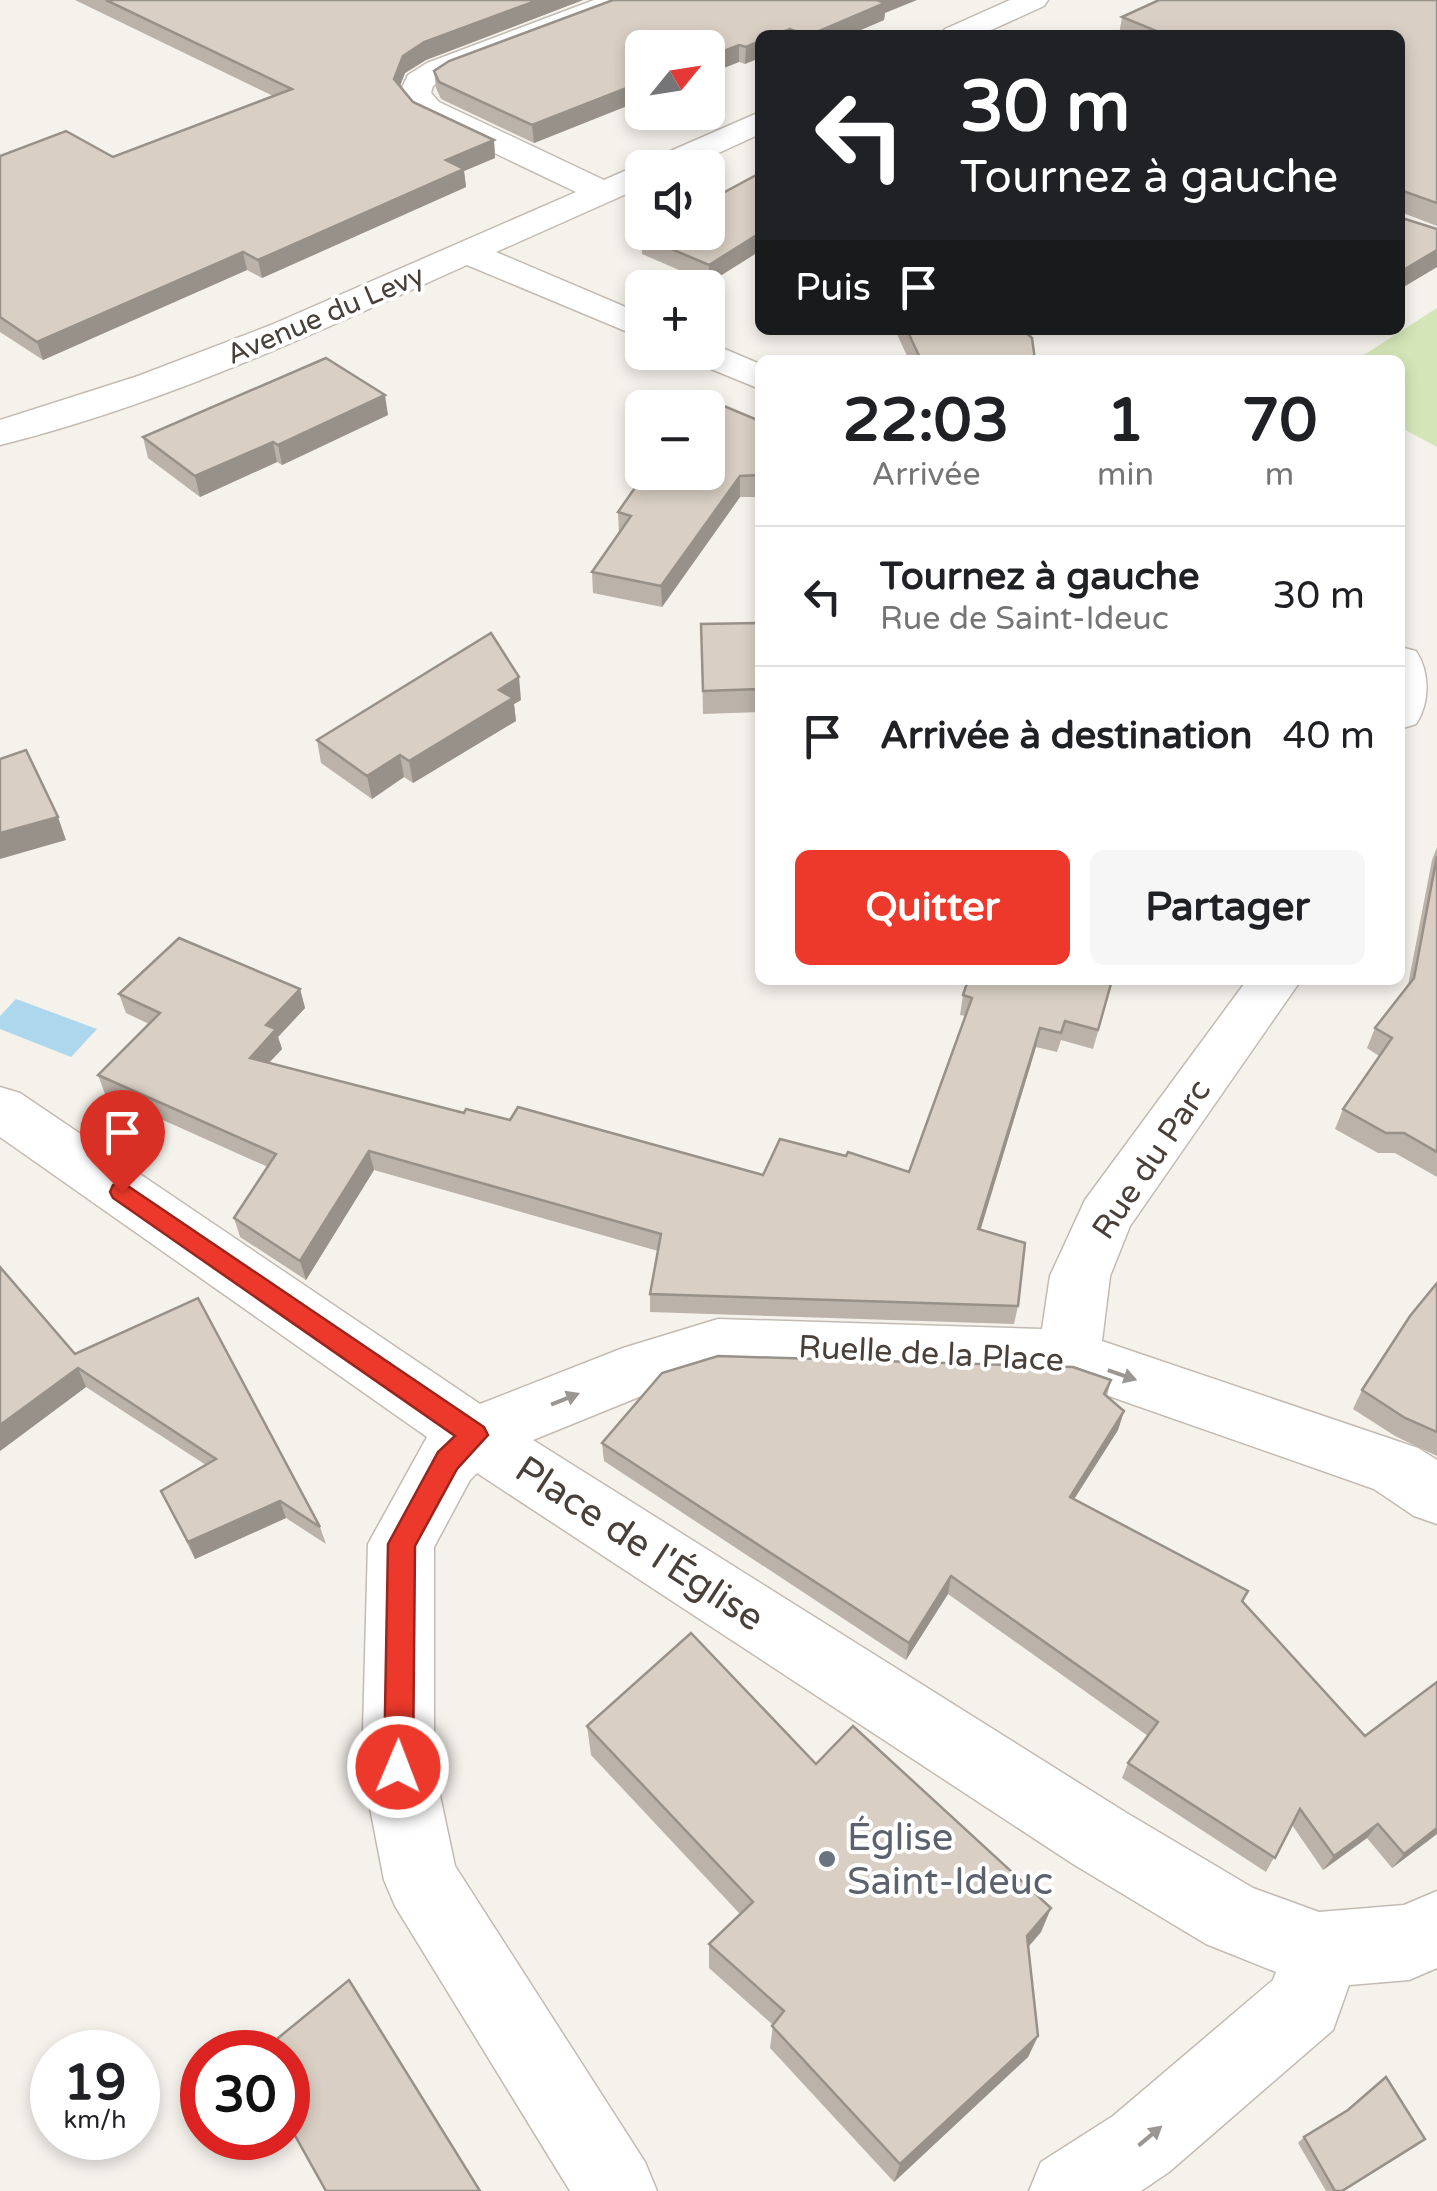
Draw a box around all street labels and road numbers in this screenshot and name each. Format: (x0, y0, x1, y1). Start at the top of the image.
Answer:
street label: Avenue du Levy (222, 258, 429, 372)
street label: Rue du Parc (1085, 1073, 1219, 1247)
street label: Ruelle de la Place (797, 1328, 1065, 1380)
street label: Place de l'Église (506, 1446, 772, 1641)

